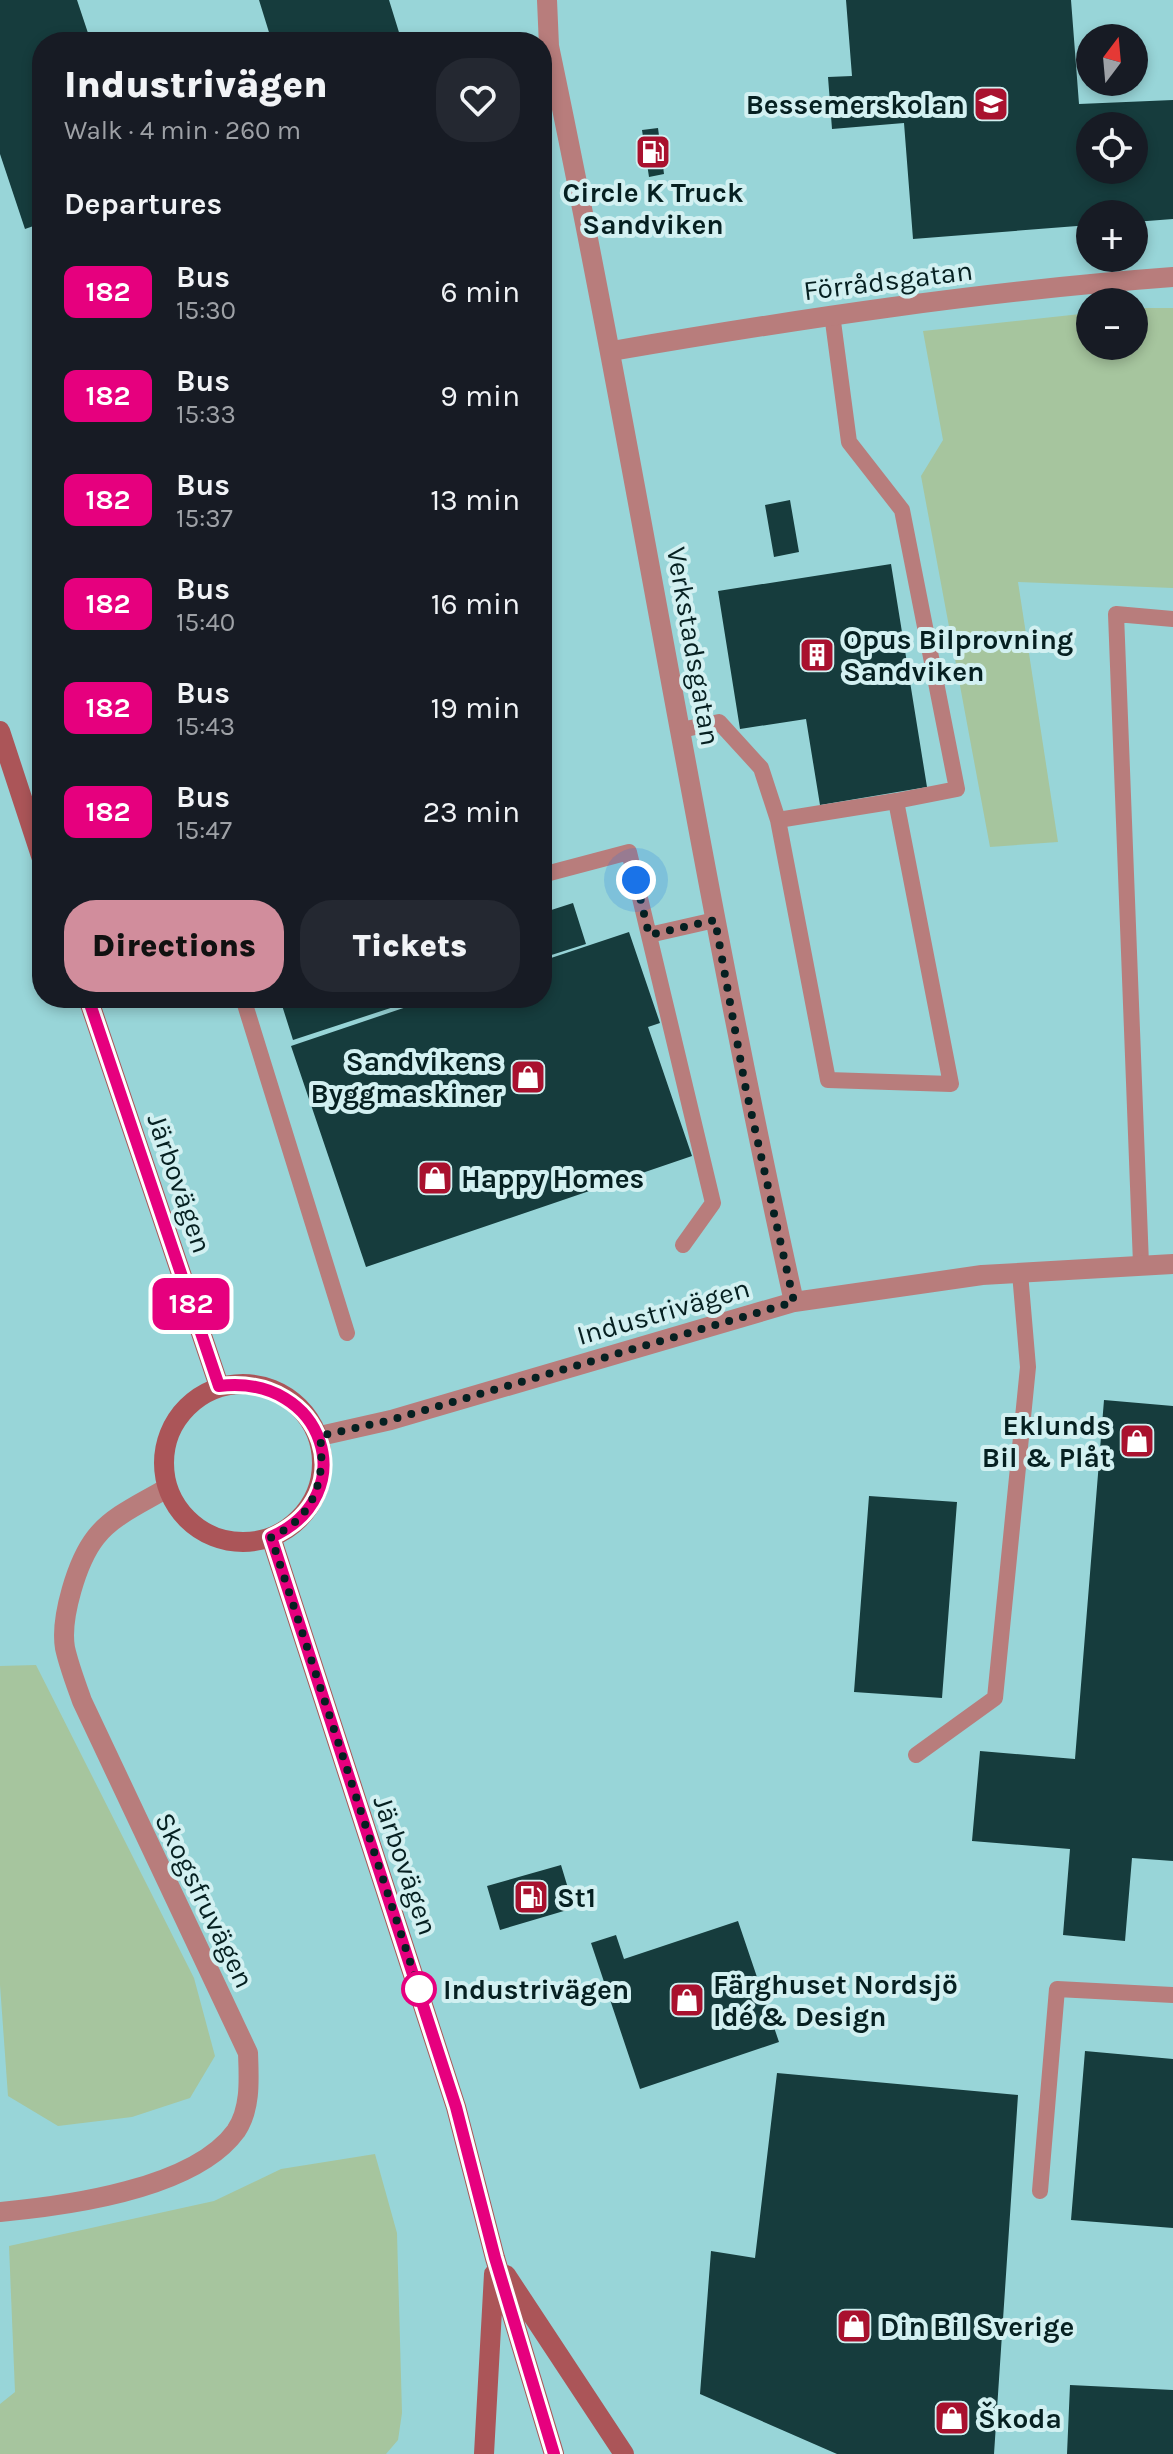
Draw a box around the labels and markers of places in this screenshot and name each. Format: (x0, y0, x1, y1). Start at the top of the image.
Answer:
school or university icon: Bessemerskolan (972, 85, 1010, 123)
place label: Bessemerskolan (746, 88, 965, 121)
fuel station icon: Circle K Truck Sandviken (634, 133, 672, 171)
place label: Circle K Truck Sandviken (562, 176, 744, 241)
place label: Opus Bilprovning Sandviken (843, 623, 1073, 688)
building icon: Opus Bilprovning Sandviken (798, 636, 836, 674)
place label: Sandvikens Byggmaskiner (311, 1045, 502, 1110)
shop icon: Sandvikens Byggmaskiner (509, 1058, 547, 1096)
shop icon: Happy Homes (416, 1159, 454, 1197)
place label: Happy Homes (461, 1162, 644, 1195)
place label: Eklunds Bil & Plåt (982, 1409, 1111, 1474)
shop icon: Eklunds Bil & Plåt (1118, 1422, 1156, 1460)
fuel station icon: St1 (512, 1878, 550, 1916)
place label: St1 (557, 1881, 596, 1914)
place label: Färghuset Nordsjö Idé & Design (713, 1968, 958, 2033)
marker: Industrivägen (402, 1972, 436, 2006)
place label: Industrivägen (443, 1973, 629, 2006)
shop icon: Färghuset Nordsjö Idé & Design (668, 1981, 706, 2019)
shop icon: Din Bil Sverige (835, 2307, 873, 2345)
place label: Din Bil Sverige (880, 2310, 1074, 2343)
shop icon: Škoda (933, 2399, 971, 2437)
place label: Škoda (978, 2401, 1062, 2435)

